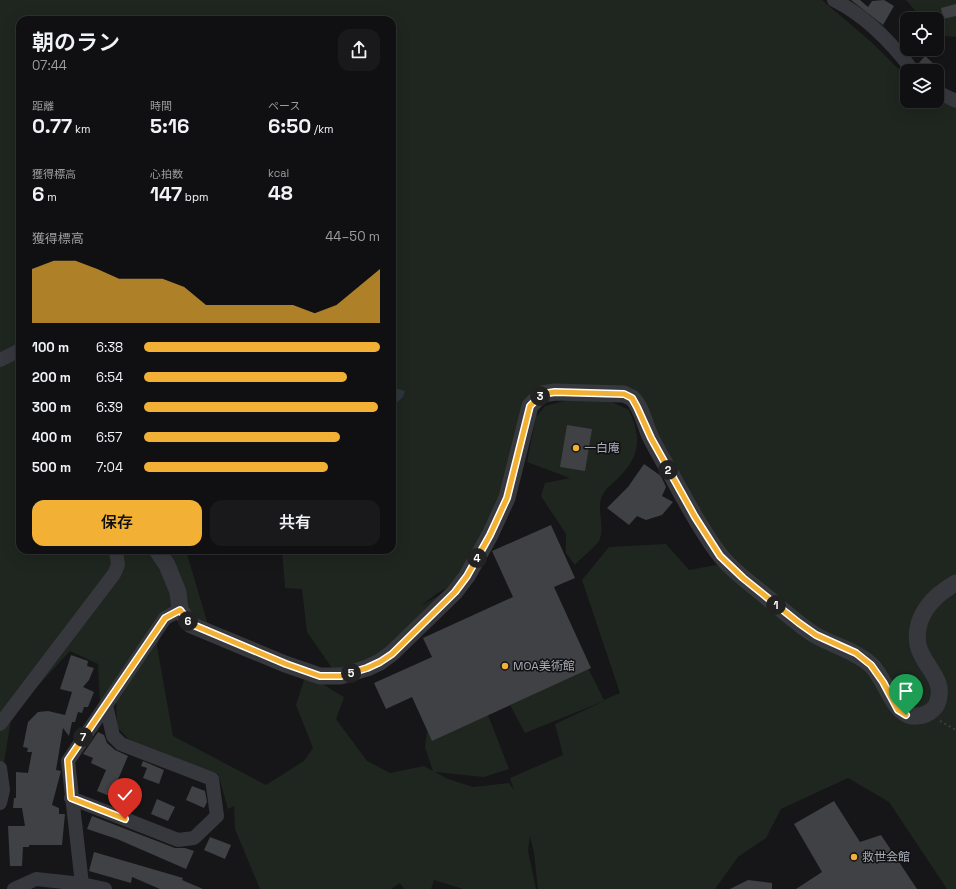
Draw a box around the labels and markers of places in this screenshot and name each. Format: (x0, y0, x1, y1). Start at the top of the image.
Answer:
pin: 3 (530, 386, 550, 406)
place label: 一白庵 (584, 440, 620, 456)
marker: 一白庵 (571, 443, 581, 453)
pin: 2 (658, 460, 678, 480)
pin: 4 (467, 548, 487, 568)
pin: 1 (766, 595, 786, 615)
pin: 6 (178, 611, 198, 631)
place label: MOA美術館 (513, 658, 575, 674)
marker: MOA美術館 (500, 661, 510, 671)
pin: 5 (341, 663, 361, 683)
pin (889, 674, 923, 715)
pin: 7 (73, 727, 93, 747)
pin (108, 778, 142, 819)
place label: 救世会館 (862, 849, 910, 865)
marker: 救世会館 (849, 852, 859, 862)

